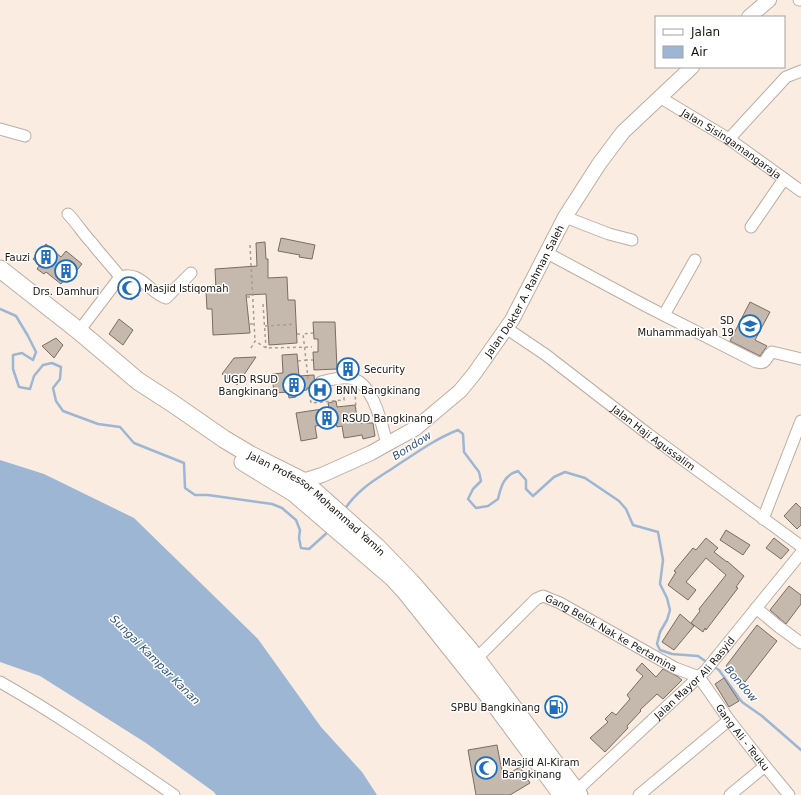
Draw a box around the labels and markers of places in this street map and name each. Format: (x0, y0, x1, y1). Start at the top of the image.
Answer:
building icon: Fauzi (33, 244, 59, 270)
place label: Fauzi (5, 252, 30, 263)
building icon: Drs. Damhuri (53, 258, 79, 284)
mosque icon: Masjid Istiqomah (116, 275, 142, 301)
place label: Masjid Istiqomah (144, 283, 229, 294)
place label: Drs. Damhuri (33, 286, 99, 297)
school or university icon: SD Muhammadiyah 19 (737, 313, 763, 339)
place label: SD Muhammadiyah 19 (638, 315, 734, 338)
building icon: Security (335, 356, 361, 382)
place label: Security (364, 364, 405, 375)
building icon: UGD RSUD Bangkinang (281, 372, 307, 398)
place label: UGD RSUD Bangkinang (219, 374, 278, 397)
hospital icon: BNN Bangkinang (307, 377, 333, 403)
place label: BNN Bangkinang (336, 385, 420, 396)
building icon: RSUD Bangkinang (314, 405, 340, 431)
place label: RSUD Bangkinang (342, 413, 433, 424)
fuel station icon: SPBU Bangkinang (543, 694, 569, 720)
place label: SPBU Bangkinang (451, 702, 540, 713)
mosque icon: Masjid Al-Kiram Bangkinang (473, 755, 499, 781)
place label: Masjid Al-Kiram Bangkinang (502, 757, 580, 780)

